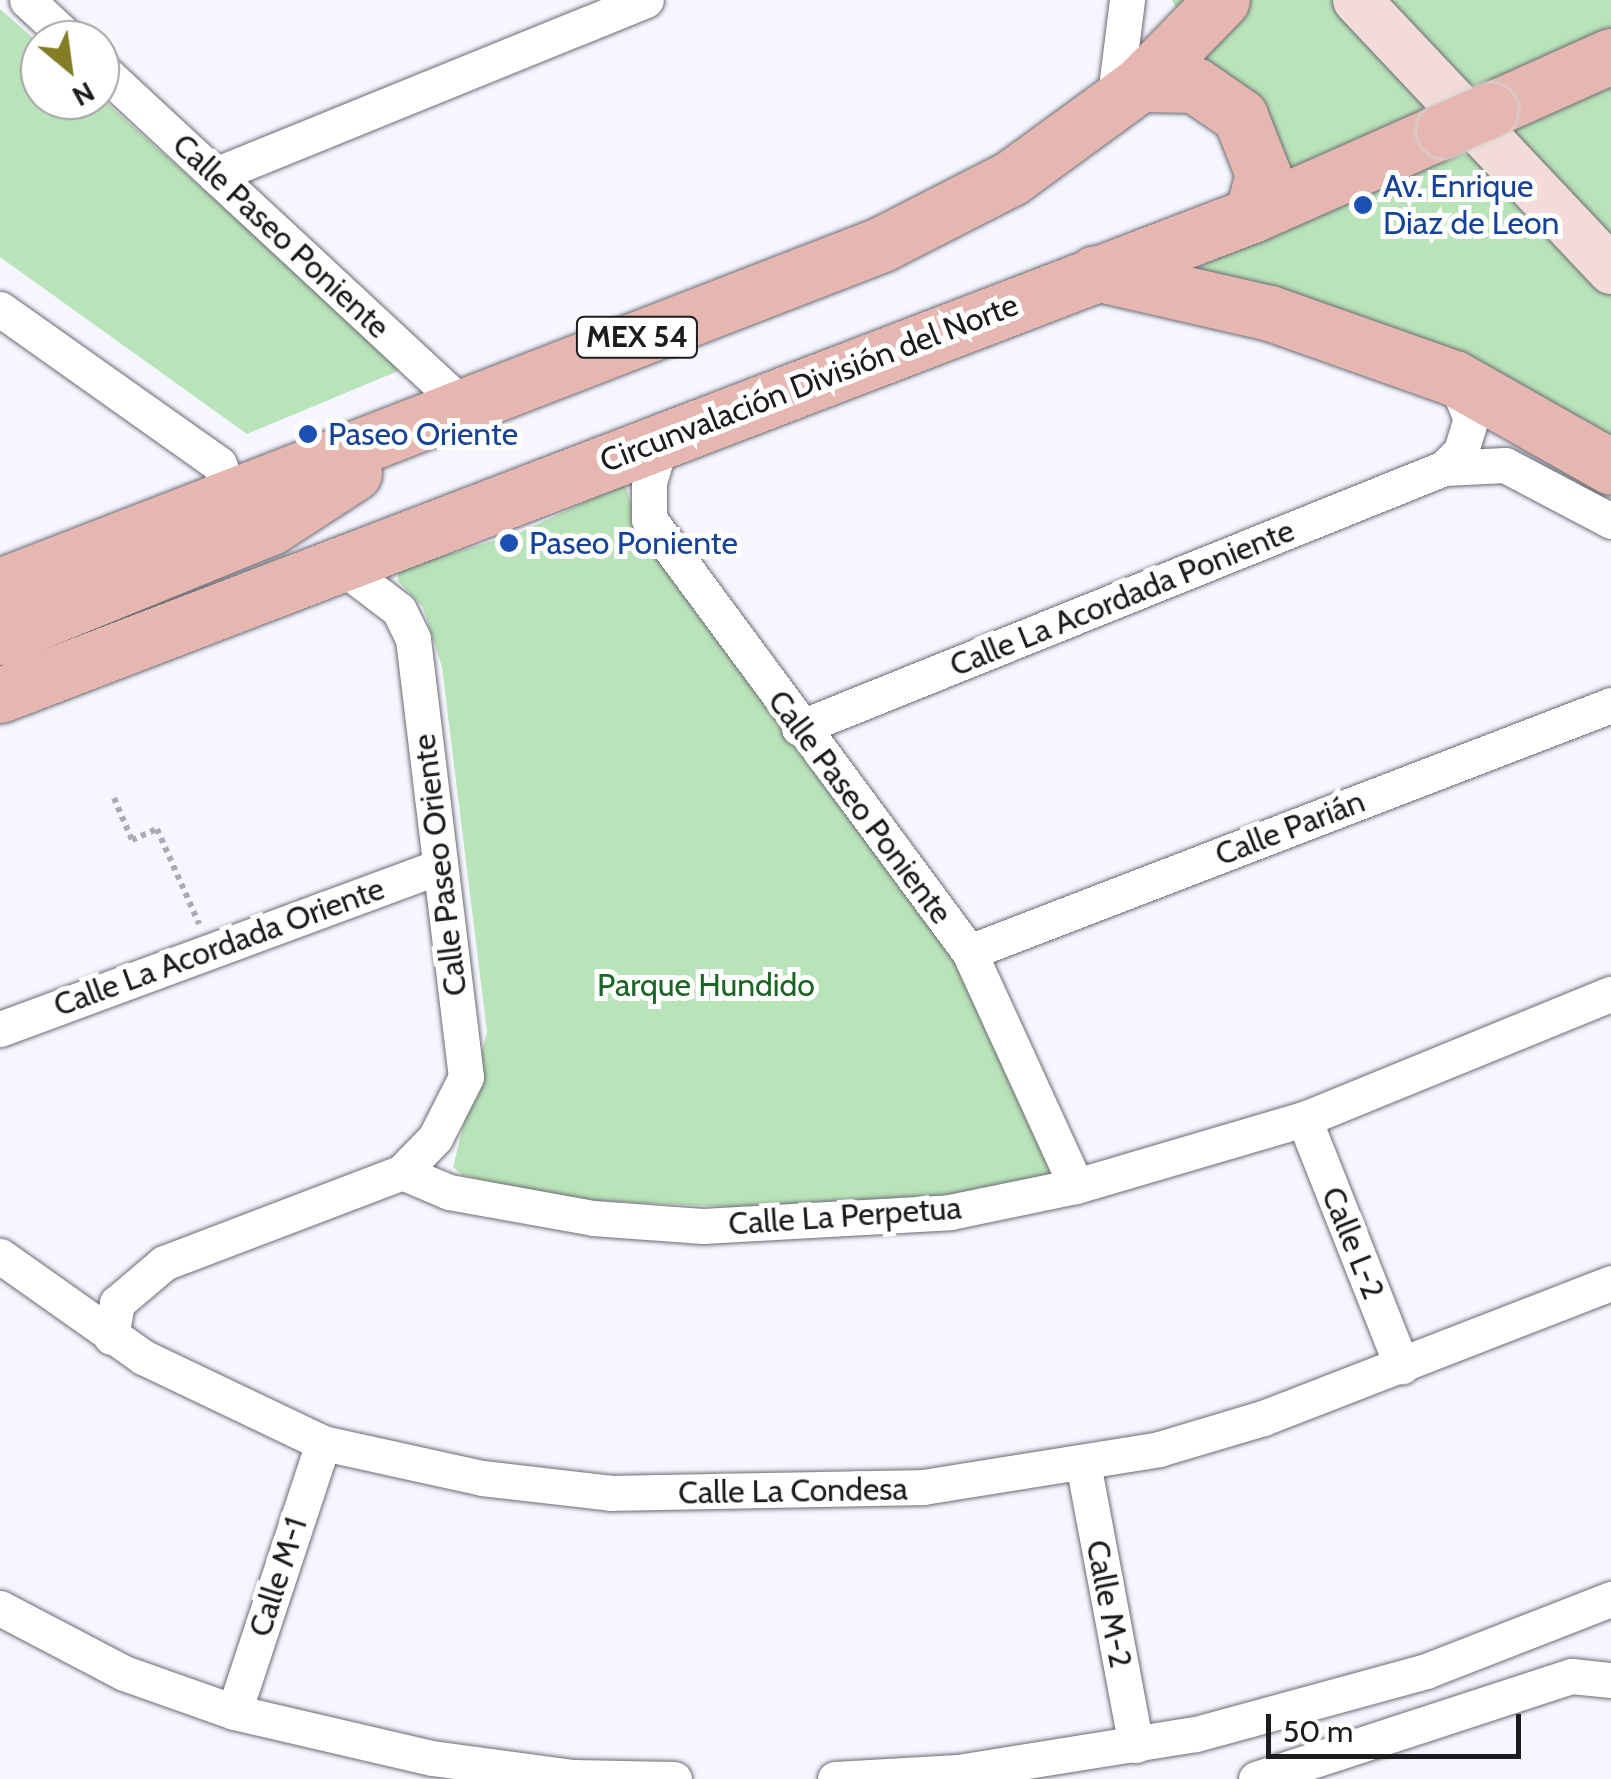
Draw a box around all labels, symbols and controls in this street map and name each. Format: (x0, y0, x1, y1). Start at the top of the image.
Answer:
north arrow (20, 20, 120, 120)
text: N (67, 75, 100, 114)
street label: Calle Paseo Poniente (165, 126, 397, 346)
place label: Av. Enrique Diaz de Leon (1383, 168, 1559, 243)
marker: Av. Enrique Diaz de Leon (1352, 194, 1374, 216)
street label: Circunvalación División del Norte (595, 285, 1023, 481)
road number: MEX 54 (574, 312, 700, 362)
place label: Paseo Oriente (328, 415, 518, 453)
marker: Paseo Oriente (297, 423, 319, 445)
street label: Calle La Acordada Poniente (944, 511, 1300, 685)
place label: Paseo Poniente (529, 524, 738, 562)
marker: Paseo Poniente (498, 532, 520, 554)
street label: Calle Paseo Poniente (760, 683, 960, 931)
street label: Calle Paseo Oriente (405, 732, 475, 998)
street label: Calle Parián (1210, 782, 1370, 874)
street label: Calle La Acordada Oriente (48, 869, 390, 1025)
park label: Parque Hundido (597, 966, 815, 1004)
street label: Calle L-2 (1313, 1181, 1393, 1305)
street label: Calle La Perpetua (727, 1189, 963, 1243)
street label: Calle La Condesa (678, 1470, 908, 1512)
street label: Calle M-1 (241, 1513, 315, 1641)
street label: Calle M-2 (1078, 1537, 1140, 1671)
scale bar (1271, 1694, 1526, 1756)
text: 50 m (1283, 1713, 1353, 1750)

